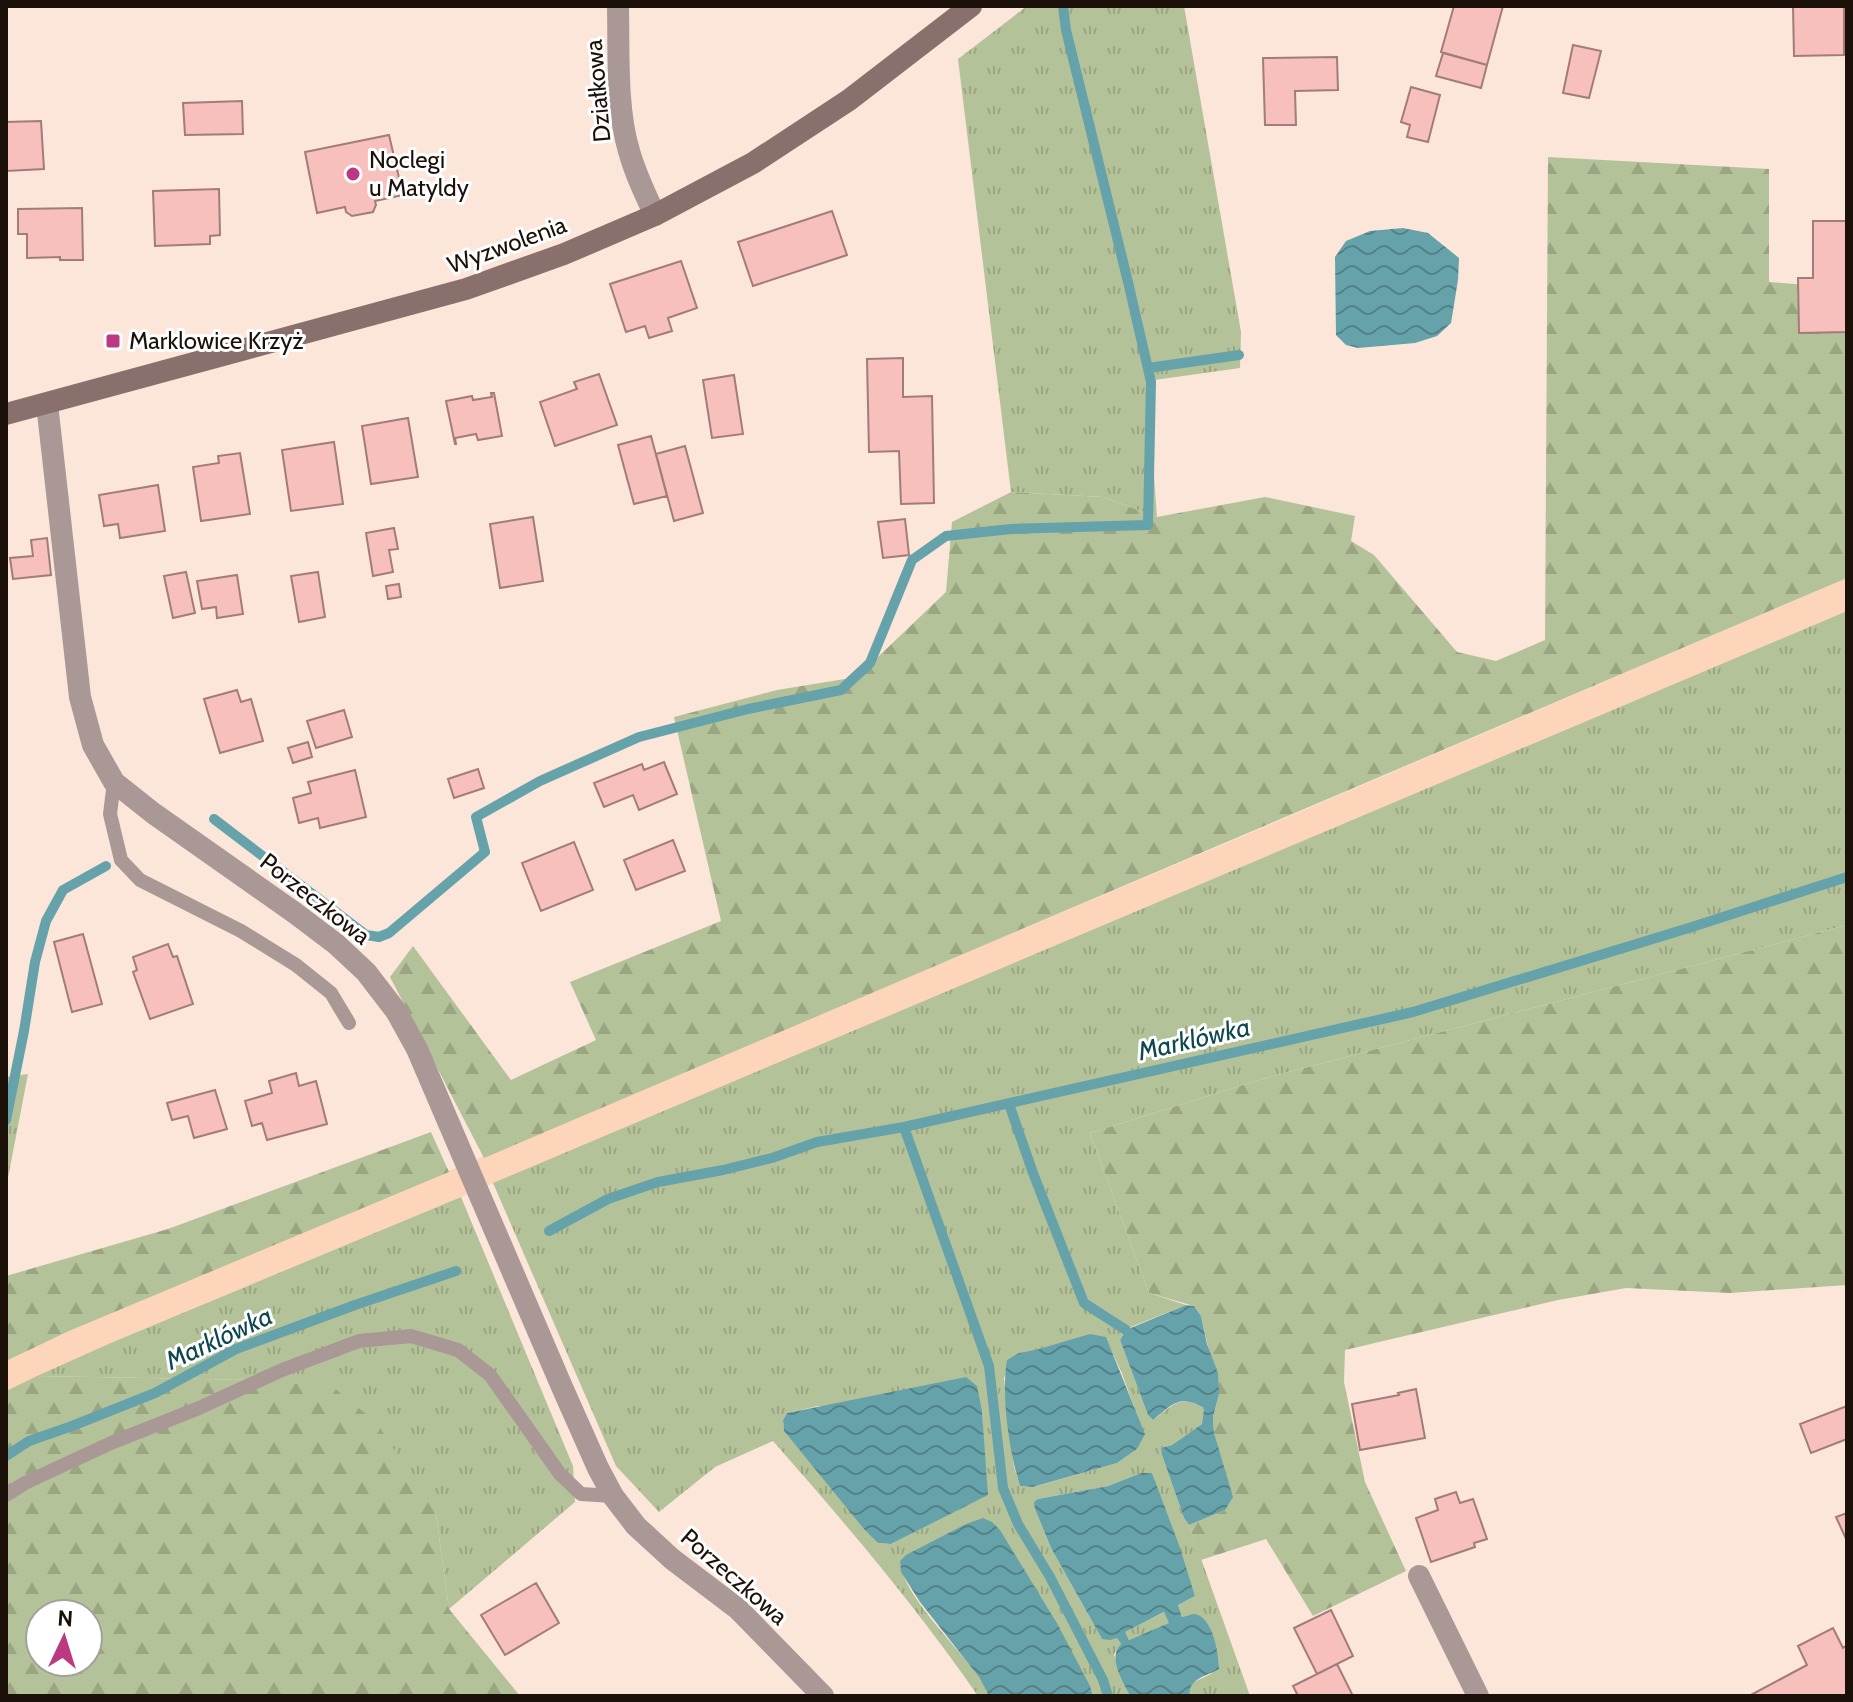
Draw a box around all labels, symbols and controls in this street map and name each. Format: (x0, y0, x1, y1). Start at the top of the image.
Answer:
street label: Działkowa (579, 38, 616, 144)
place label: Noclegi u Matyldy (369, 145, 469, 202)
marker: Noclegi u Matyldy (344, 165, 362, 183)
street label: Wyzwolenia (443, 209, 571, 279)
place label: Marklowice Krzyż (129, 326, 304, 355)
marker: Marklowice Krzyż (104, 332, 122, 350)
street label: Porzeczkowa (254, 847, 377, 951)
water label: Marklówka (1134, 1011, 1253, 1068)
water label: Marklówka (160, 1299, 277, 1377)
street label: Porzeczkowa (675, 1522, 794, 1631)
north arrow (24, 1598, 104, 1678)
text: N (57, 1605, 74, 1633)

